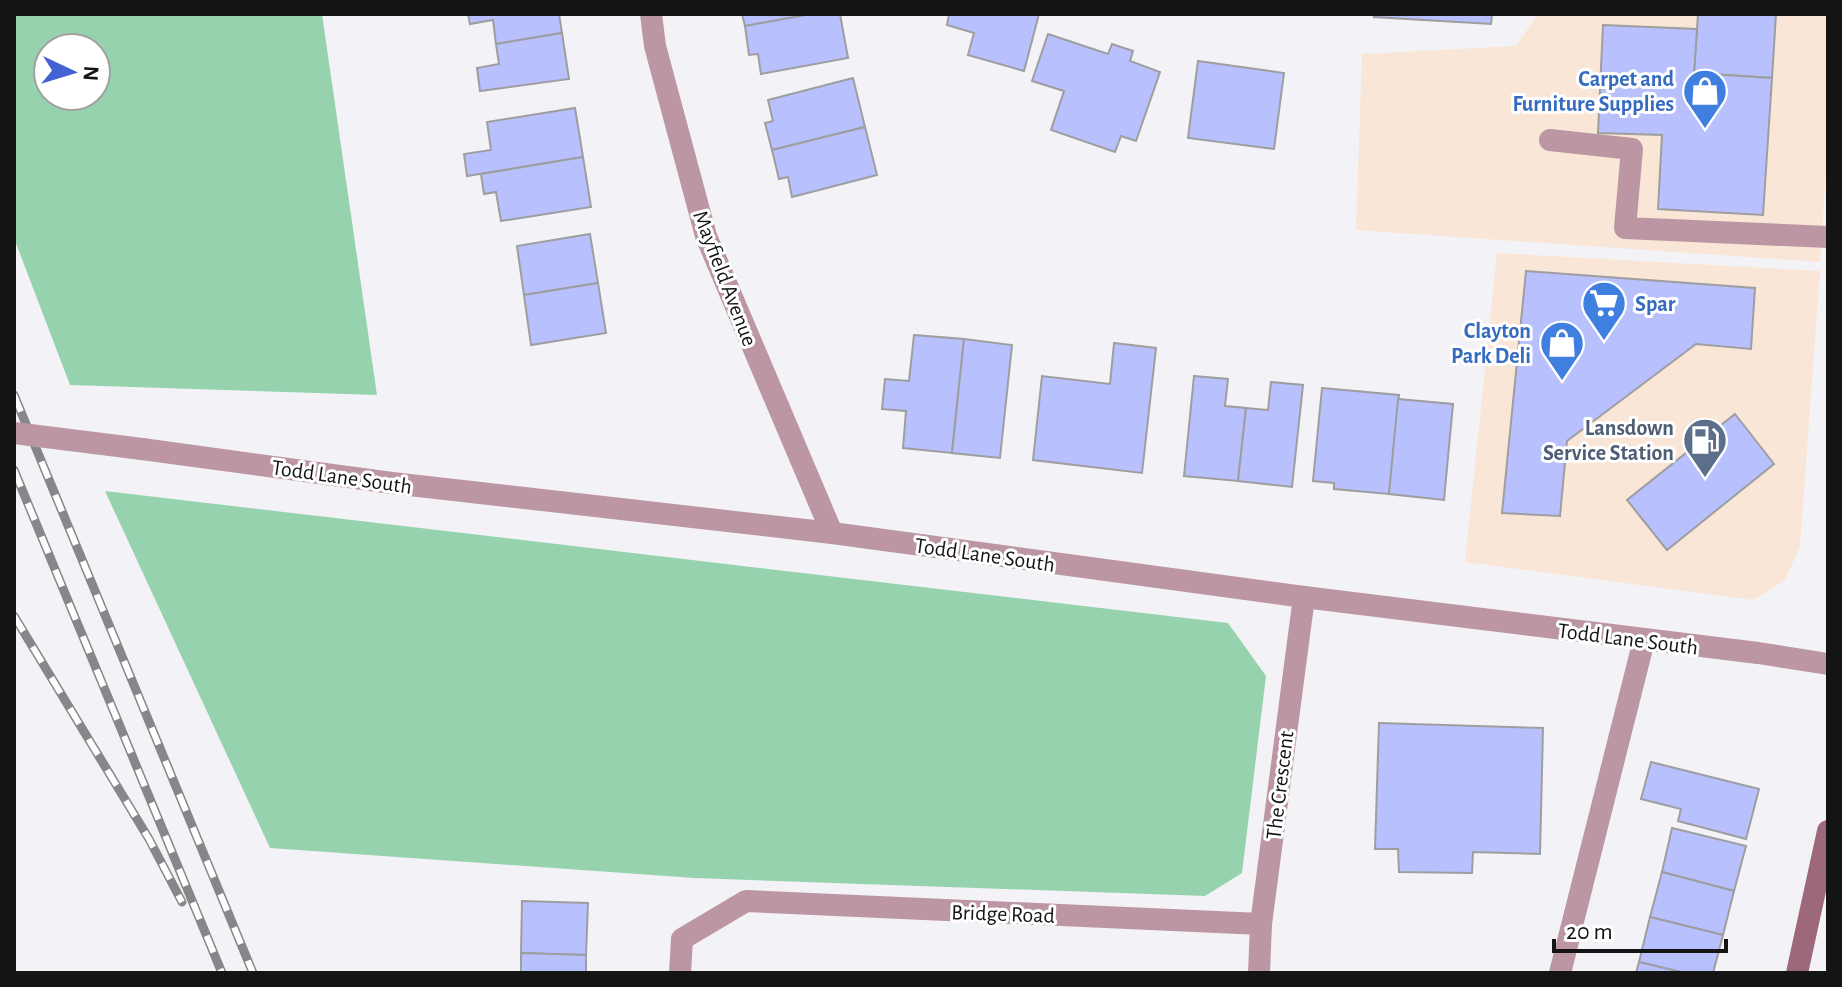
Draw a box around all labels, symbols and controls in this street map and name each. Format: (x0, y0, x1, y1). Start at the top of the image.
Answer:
north arrow (32, 32, 112, 112)
text: N (79, 65, 102, 82)
shop icon: Carpet and Furniture Supplies (1681, 67, 1729, 130)
place label: Carpet and Furniture Supplies (1513, 68, 1674, 115)
street label: Mayfield Avenue (689, 207, 761, 349)
supermarket icon: Spar (1580, 279, 1628, 342)
place label: Spar (1635, 293, 1676, 315)
shop icon: Clayton Park Deli (1538, 319, 1586, 382)
place label: Clayton Park Deli (1451, 320, 1531, 367)
fuel station icon: Lansdown Service Station (1681, 416, 1729, 479)
place label: Lansdown Service Station (1543, 417, 1674, 464)
street label: Todd Lane South (270, 456, 413, 498)
street label: Todd Lane South (913, 534, 1056, 576)
street label: Todd Lane South (1556, 619, 1699, 659)
street label: The Crescent (1262, 730, 1298, 841)
street label: Bridge Road (951, 901, 1055, 927)
scale bar (1554, 903, 1726, 953)
text: 20 m (1566, 920, 1613, 944)

